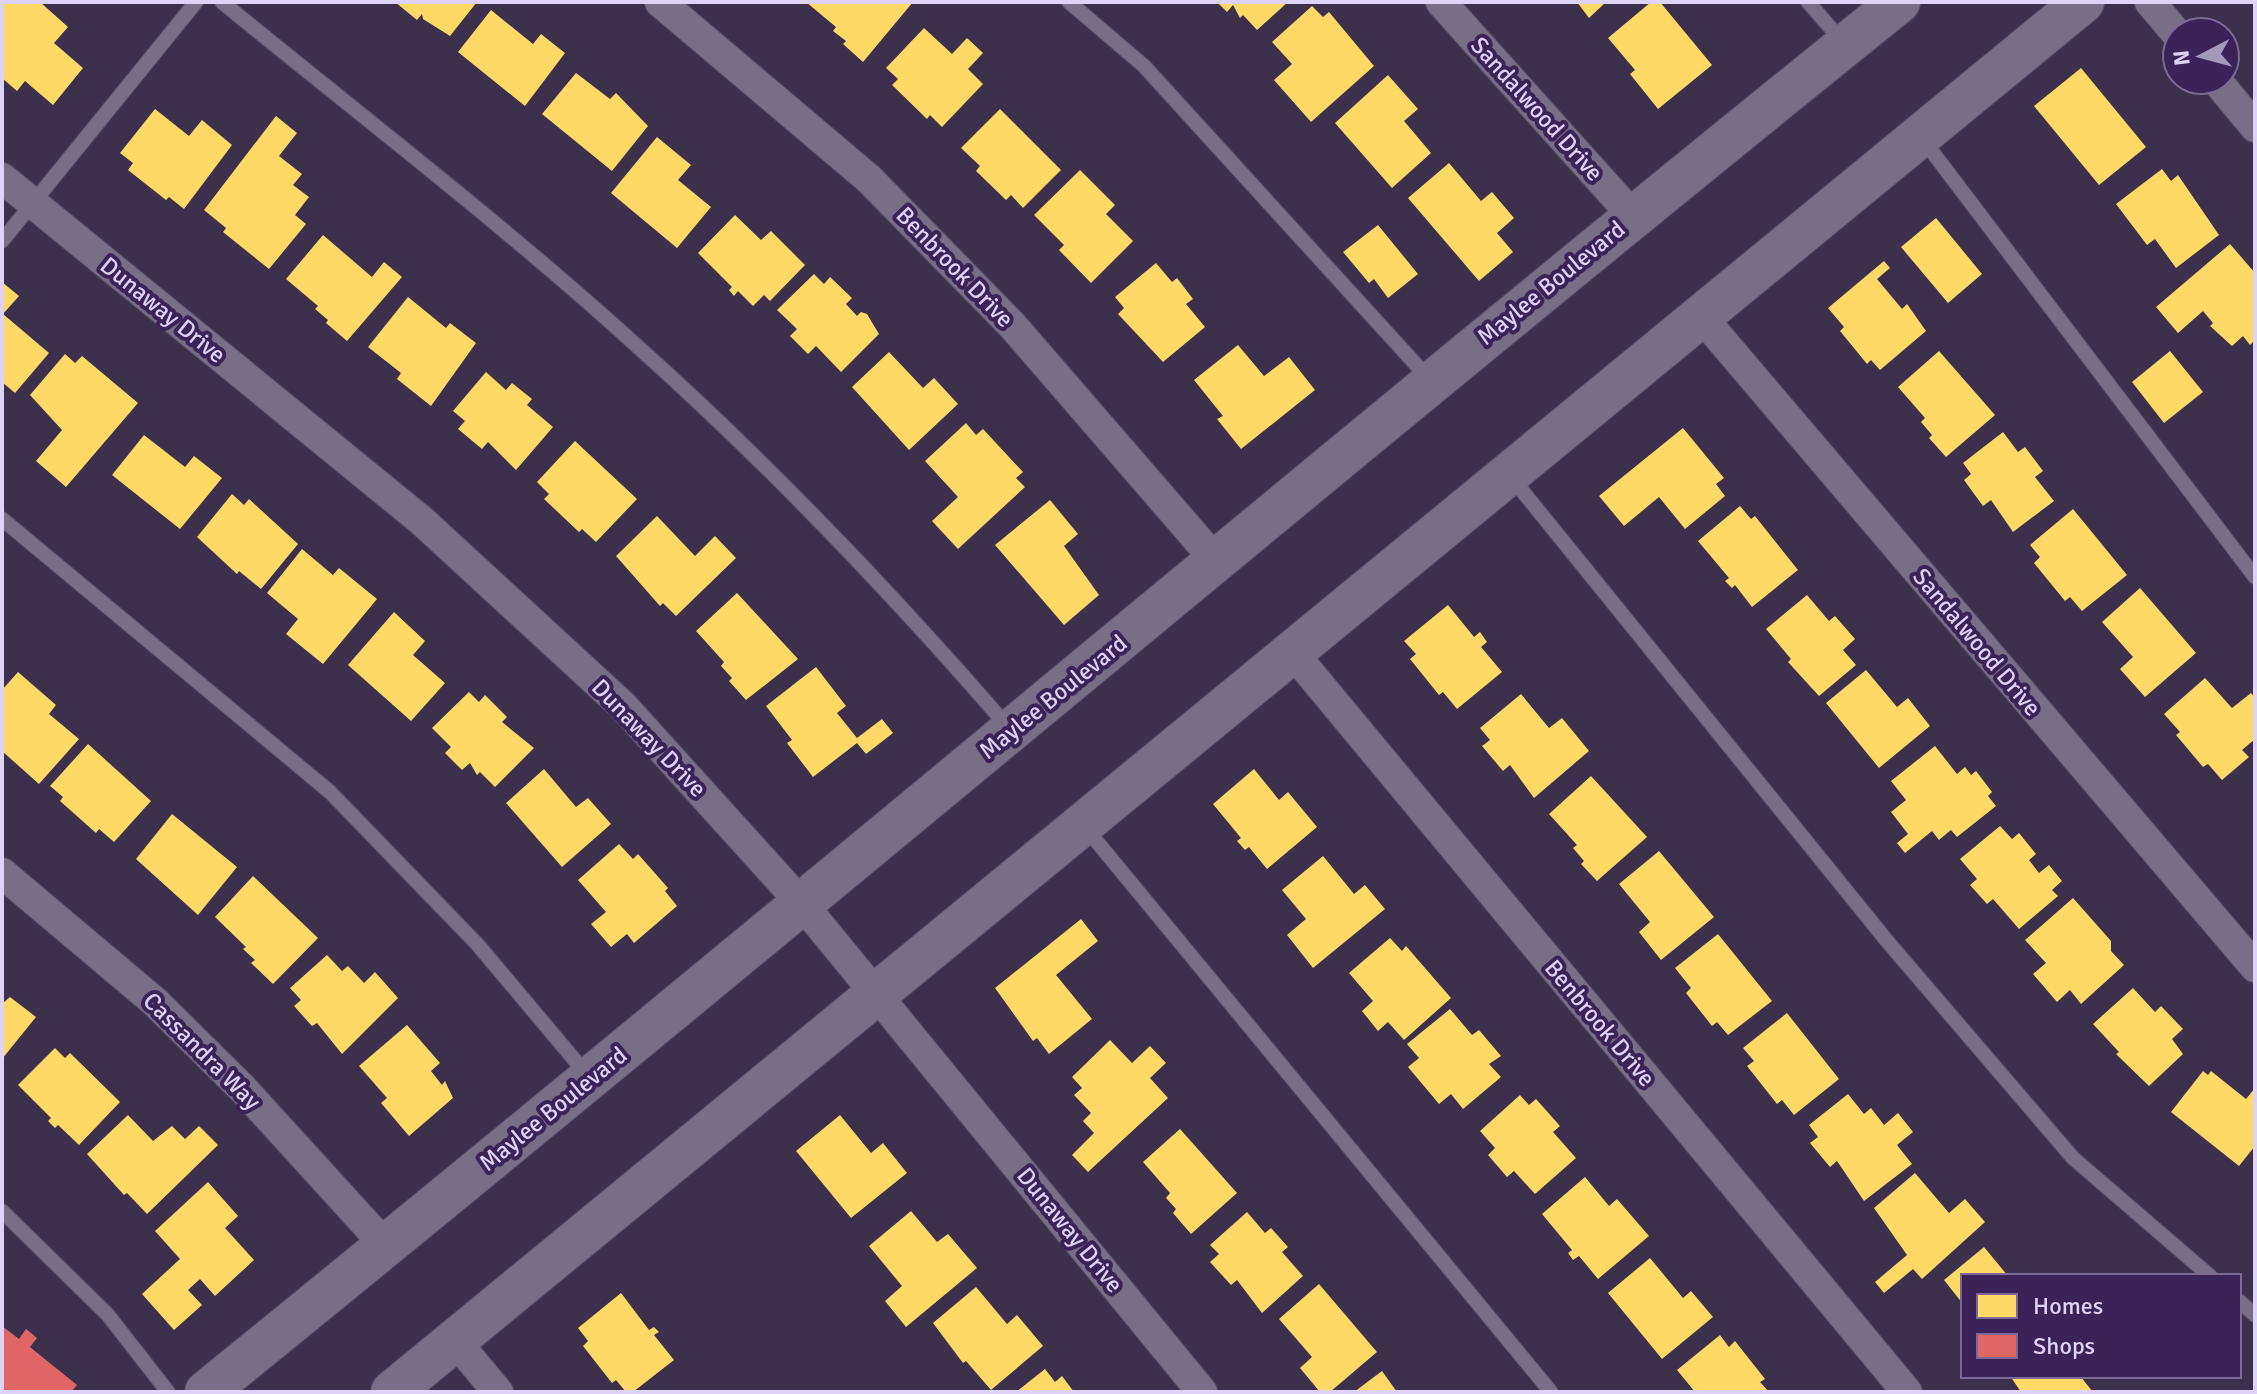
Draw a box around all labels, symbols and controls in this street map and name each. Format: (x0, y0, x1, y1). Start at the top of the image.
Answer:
north arrow (2161, 16, 2241, 96)
street label: Sandalwood Drive (1464, 31, 1610, 187)
text: N (2167, 49, 2196, 67)
street label: Benbrook Drive (890, 200, 1020, 334)
street label: Maylee Boulevard (1471, 214, 1631, 352)
street label: Dunaway Drive (94, 250, 232, 370)
street label: Sandalwood Drive (1906, 562, 2048, 722)
street label: Maylee Boulevard (973, 628, 1133, 766)
street label: Dunaway Drive (585, 673, 713, 803)
street label: Benbrook Drive (1538, 953, 1662, 1093)
street label: Cassandra Way (137, 986, 267, 1116)
street label: Maylee Boulevard (473, 1040, 633, 1178)
street label: Dunaway Drive (1010, 1161, 1130, 1299)
legend (1961, 1274, 2241, 1378)
text: Homes (2033, 1291, 2103, 1321)
text: Shops (2033, 1331, 2095, 1361)

